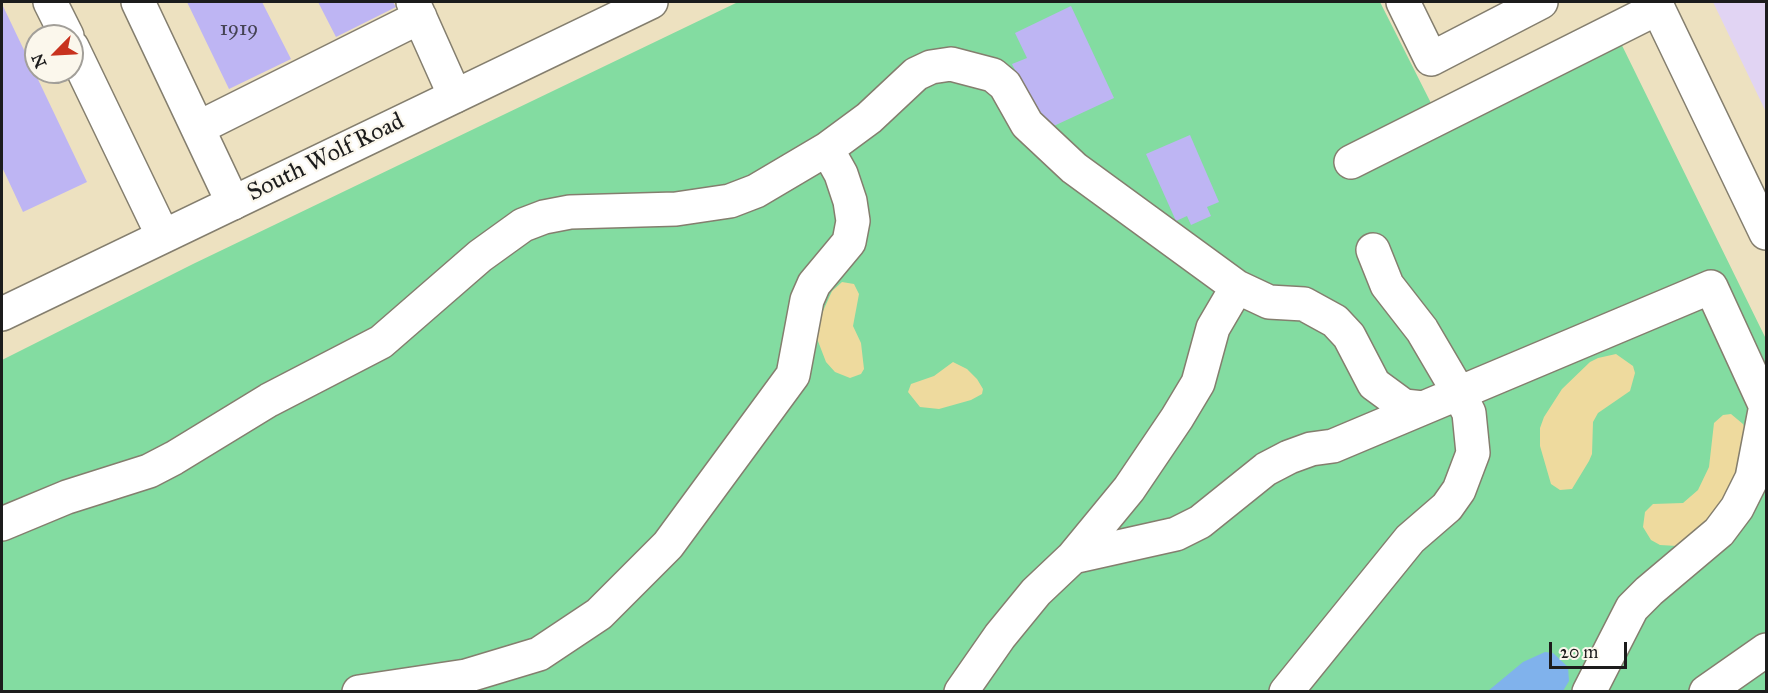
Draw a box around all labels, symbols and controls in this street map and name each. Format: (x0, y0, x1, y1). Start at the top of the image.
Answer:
house number: 1919 (220, 17, 258, 43)
north arrow (24, 24, 84, 84)
text: N (27, 51, 50, 71)
street label: South Wolf Road (243, 108, 409, 208)
scale bar (1552, 630, 1630, 668)
text: 20 m (1560, 641, 1598, 663)

